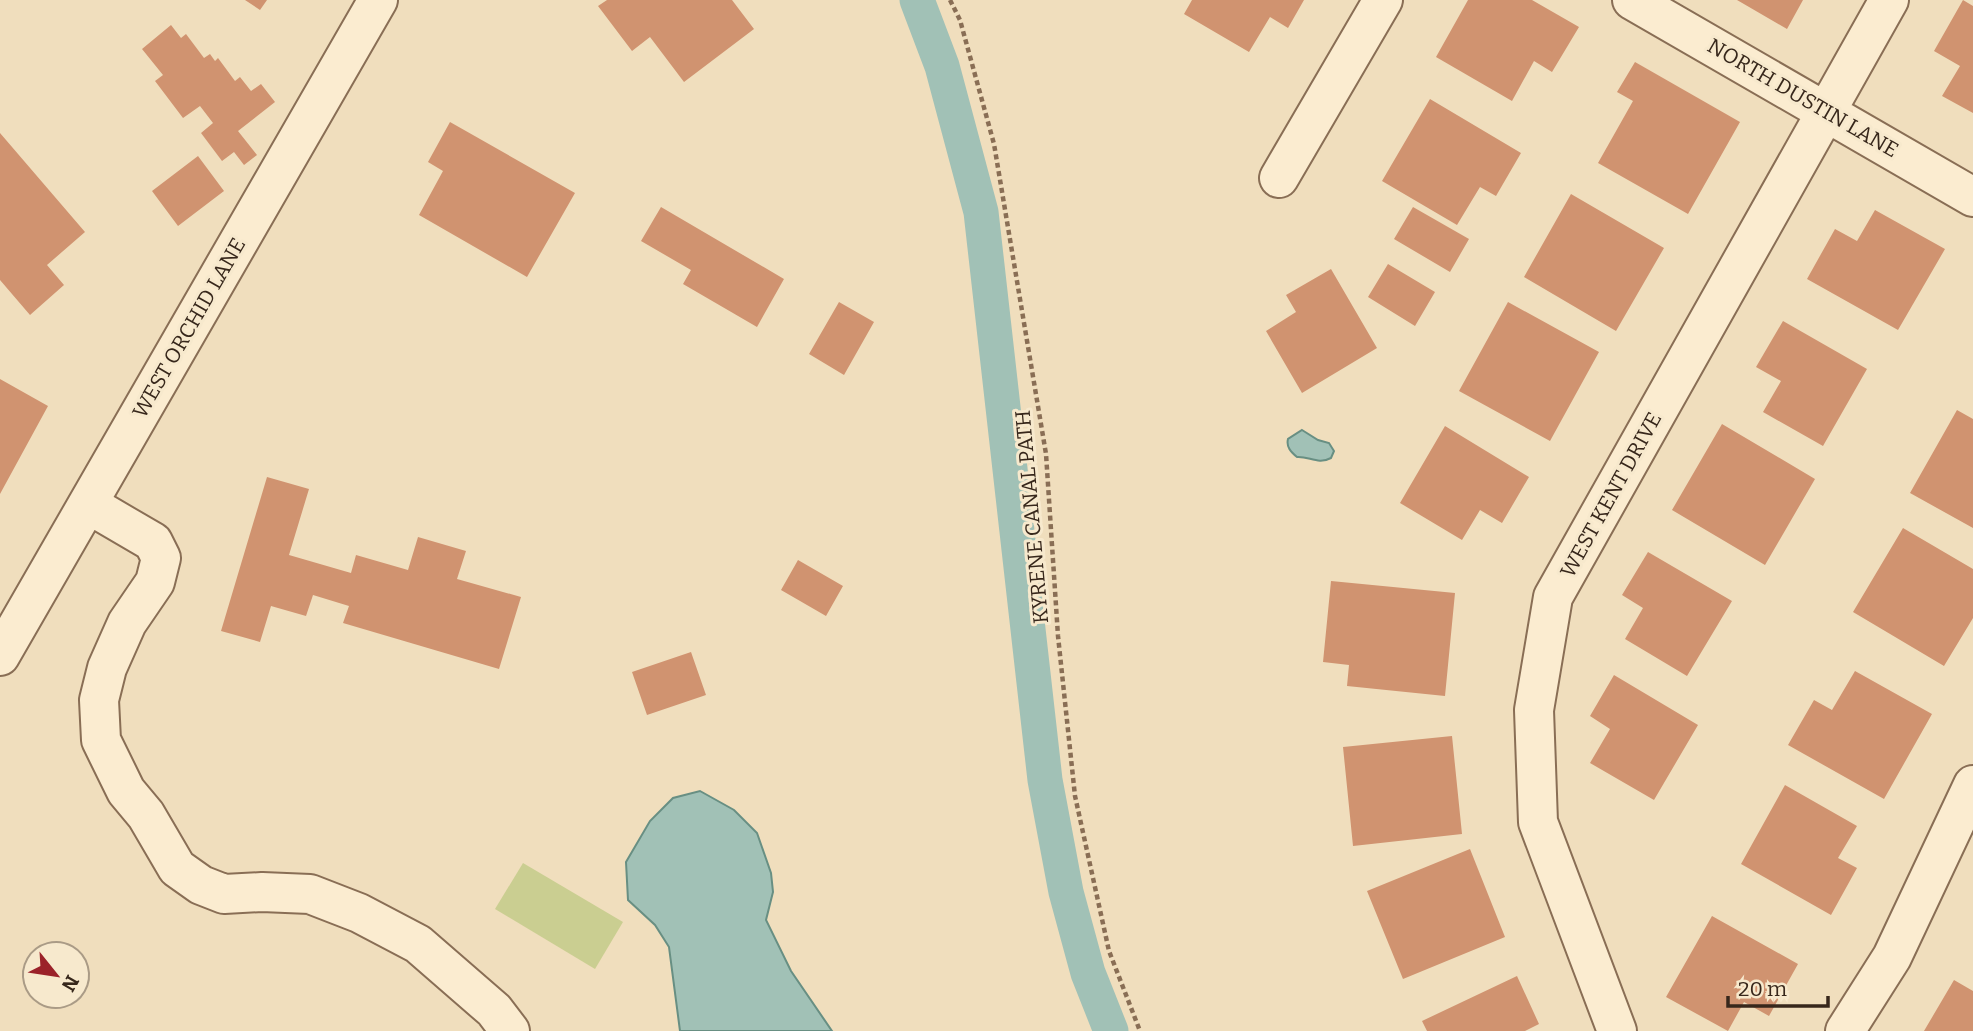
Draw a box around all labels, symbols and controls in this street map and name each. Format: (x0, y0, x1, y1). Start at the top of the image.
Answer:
street label: NORTH DUSTIN LANE (1703, 33, 1903, 163)
street label: WEST ORCHID LANE (127, 233, 251, 423)
street label: WEST KENT DRIVE (1555, 408, 1667, 582)
street label: KYRENE CANAL PATH (1010, 409, 1054, 625)
north arrow (21, 940, 91, 1010)
scale bar (1728, 964, 1828, 1008)
text: N (56, 971, 84, 996)
text: 20 m (1738, 976, 1787, 1002)

